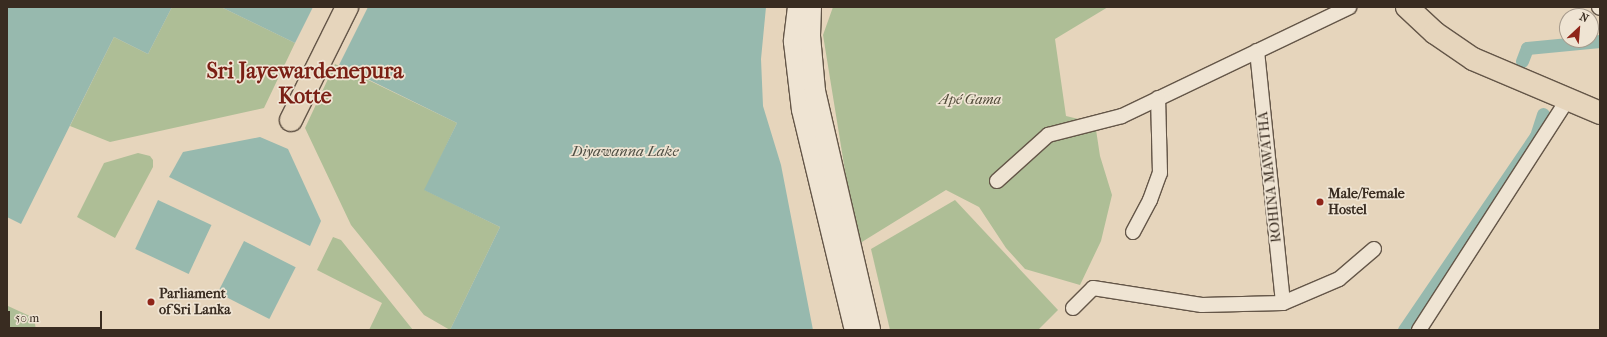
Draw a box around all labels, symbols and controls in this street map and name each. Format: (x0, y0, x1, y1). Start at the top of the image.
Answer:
north arrow (1559, 8, 1599, 48)
text: N (1577, 10, 1591, 25)
district label: Sri Jayewardenepura Kotte (206, 58, 404, 110)
park label: Apé Gama (939, 92, 1001, 108)
street label: ROHINA MAWATHA (1255, 111, 1285, 243)
water label: Diyawanna Lake (572, 143, 678, 161)
place label: Male/Female Hostel (1328, 186, 1405, 218)
marker: Male/Female Hostel (1315, 197, 1325, 207)
place label: Parliament of Sri Lanka (159, 286, 231, 318)
marker: Parliament of Sri Lanka (146, 297, 156, 307)
scale bar (10, 303, 104, 329)
text: 50 m (15, 311, 39, 325)

